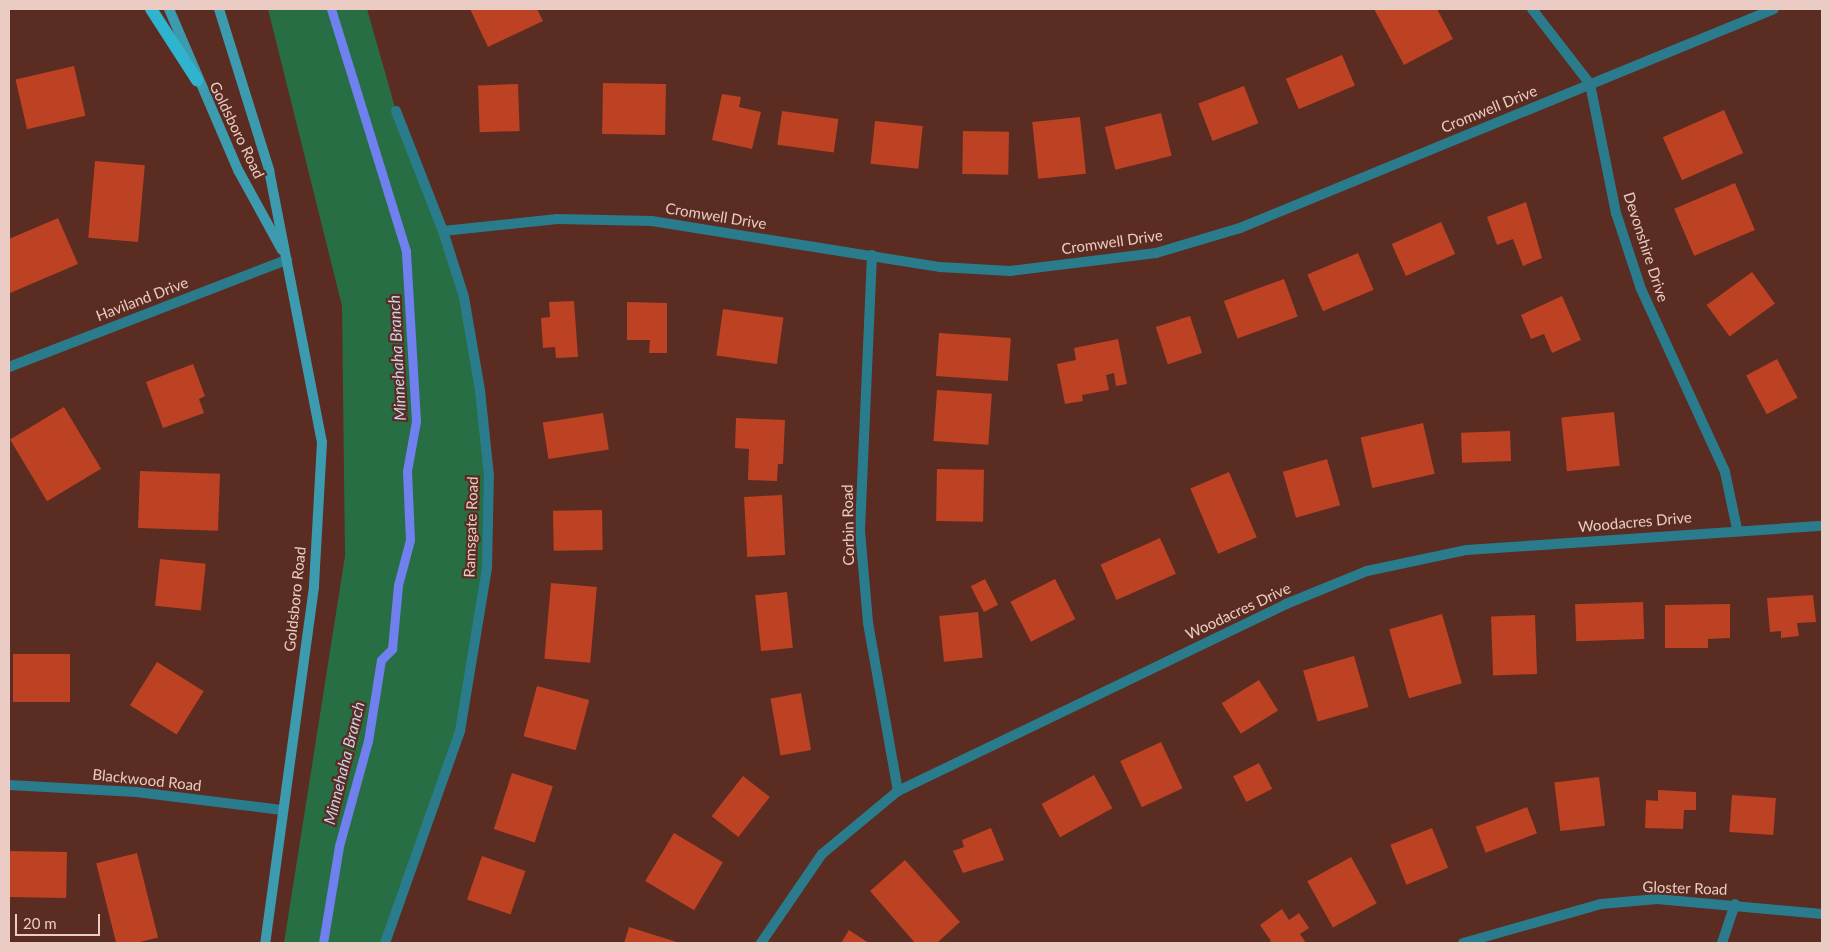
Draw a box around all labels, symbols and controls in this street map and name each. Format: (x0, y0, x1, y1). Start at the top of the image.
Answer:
street label: Goldsboro Road (206, 79, 268, 181)
street label: Cromwell Drive (1438, 82, 1540, 136)
street label: Devonshire Drive (1620, 190, 1672, 304)
street label: Cromwell Drive (664, 199, 768, 233)
street label: Cromwell Drive (1060, 226, 1164, 258)
street label: Haviland Drive (93, 273, 191, 325)
water label: Minnehaha Branch (384, 295, 410, 421)
street label: Ramsgate Road (460, 476, 482, 578)
street label: Corbin Road (838, 484, 858, 566)
street label: Woodacres Drive (1577, 508, 1693, 536)
street label: Goldsboro Road (281, 546, 309, 652)
street label: Woodacres Drive (1183, 579, 1293, 643)
water label: Minnehaha Branch (319, 700, 369, 826)
street label: Blackwood Road (92, 765, 202, 795)
street label: Gloster Road (1642, 878, 1728, 898)
scale bar (18, 904, 102, 936)
text: 20 m (23, 914, 57, 932)

